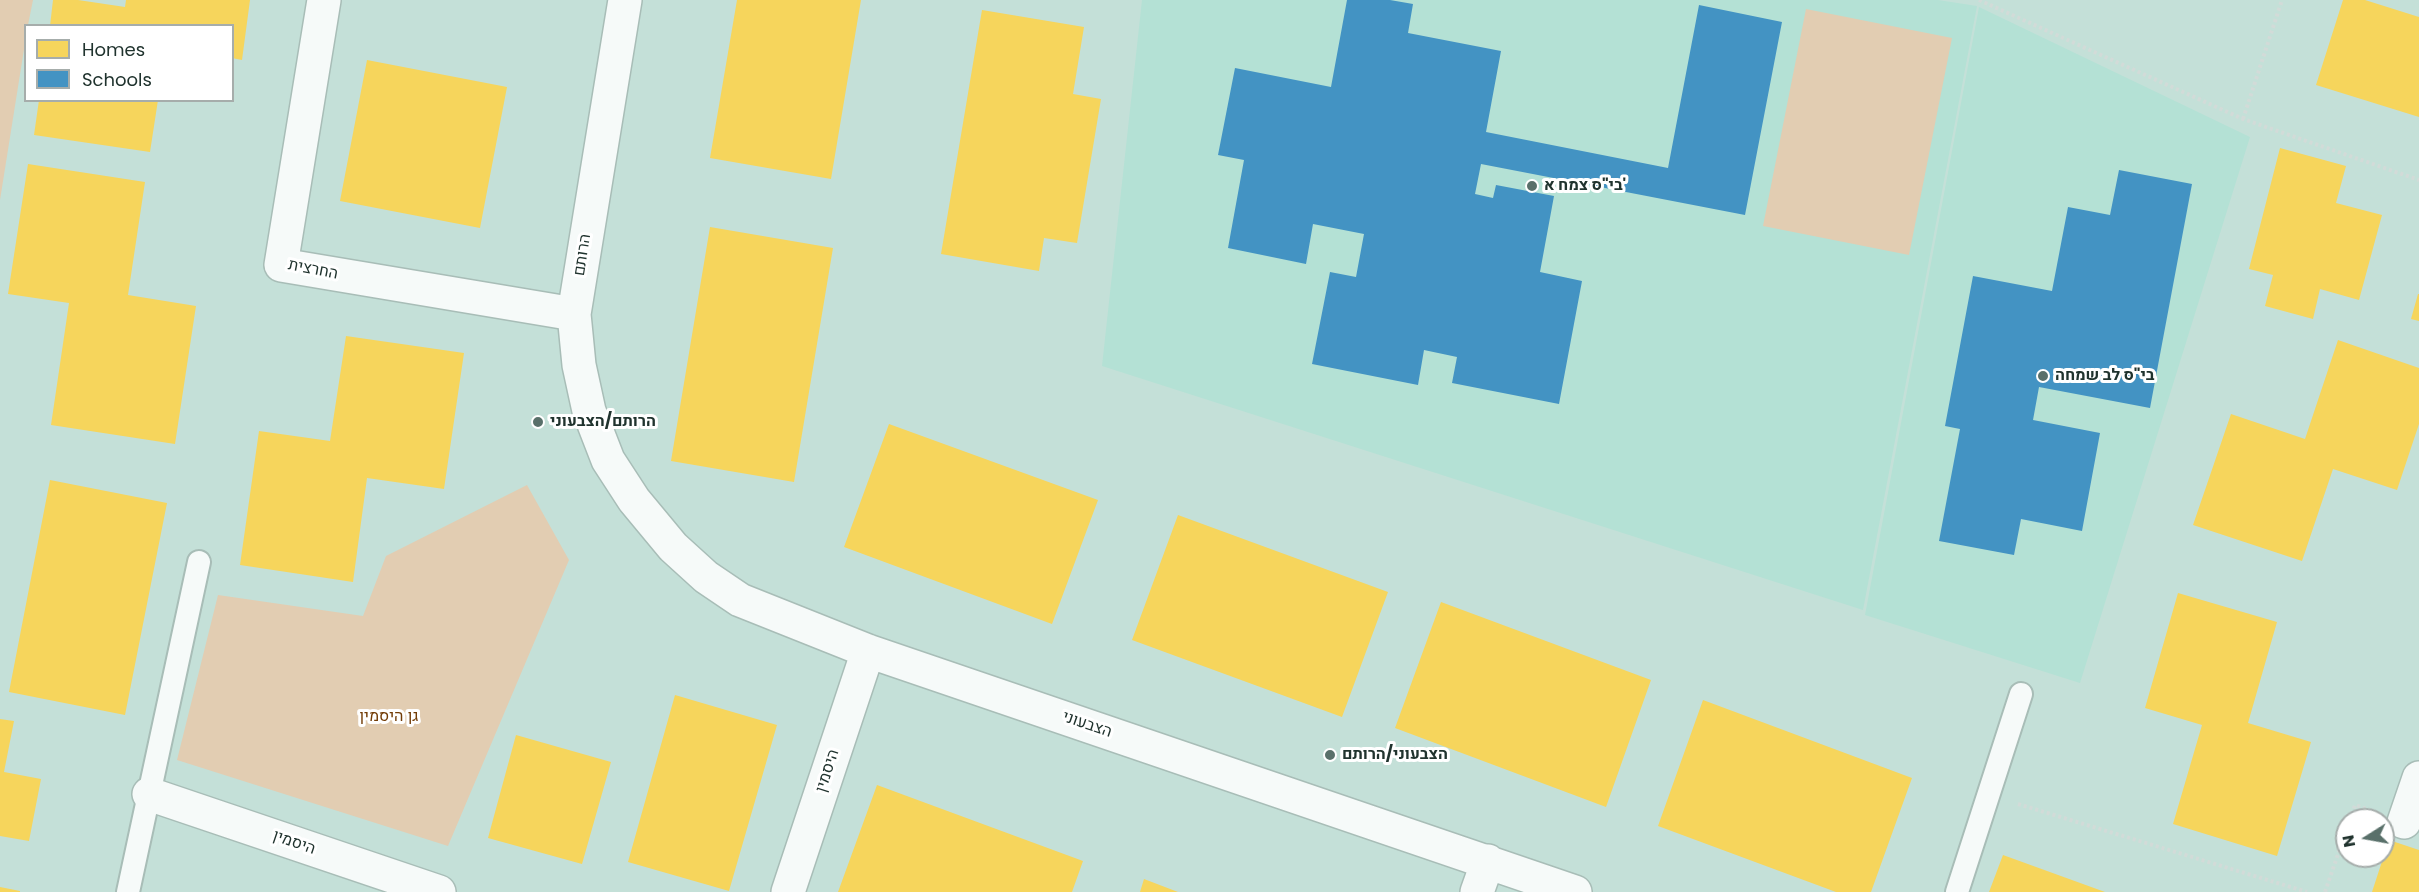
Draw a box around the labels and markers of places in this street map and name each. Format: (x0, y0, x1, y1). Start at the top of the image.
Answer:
place label: בי"ס צמח א' (1544, 176, 1626, 196)
marker: בי"ס צמח א' (1525, 179, 1539, 193)
place label: בי"ס לב שמחה (2055, 366, 2155, 386)
marker: בי"ס לב שמחה (2036, 369, 2050, 383)
place label: הרותם/הצבעוני (550, 412, 656, 432)
marker: הרותם/הצבעוני (531, 415, 545, 429)
place label: הצבעוני/הרותם (1342, 745, 1448, 765)
marker: הצבעוני/הרותם (1323, 748, 1337, 762)

